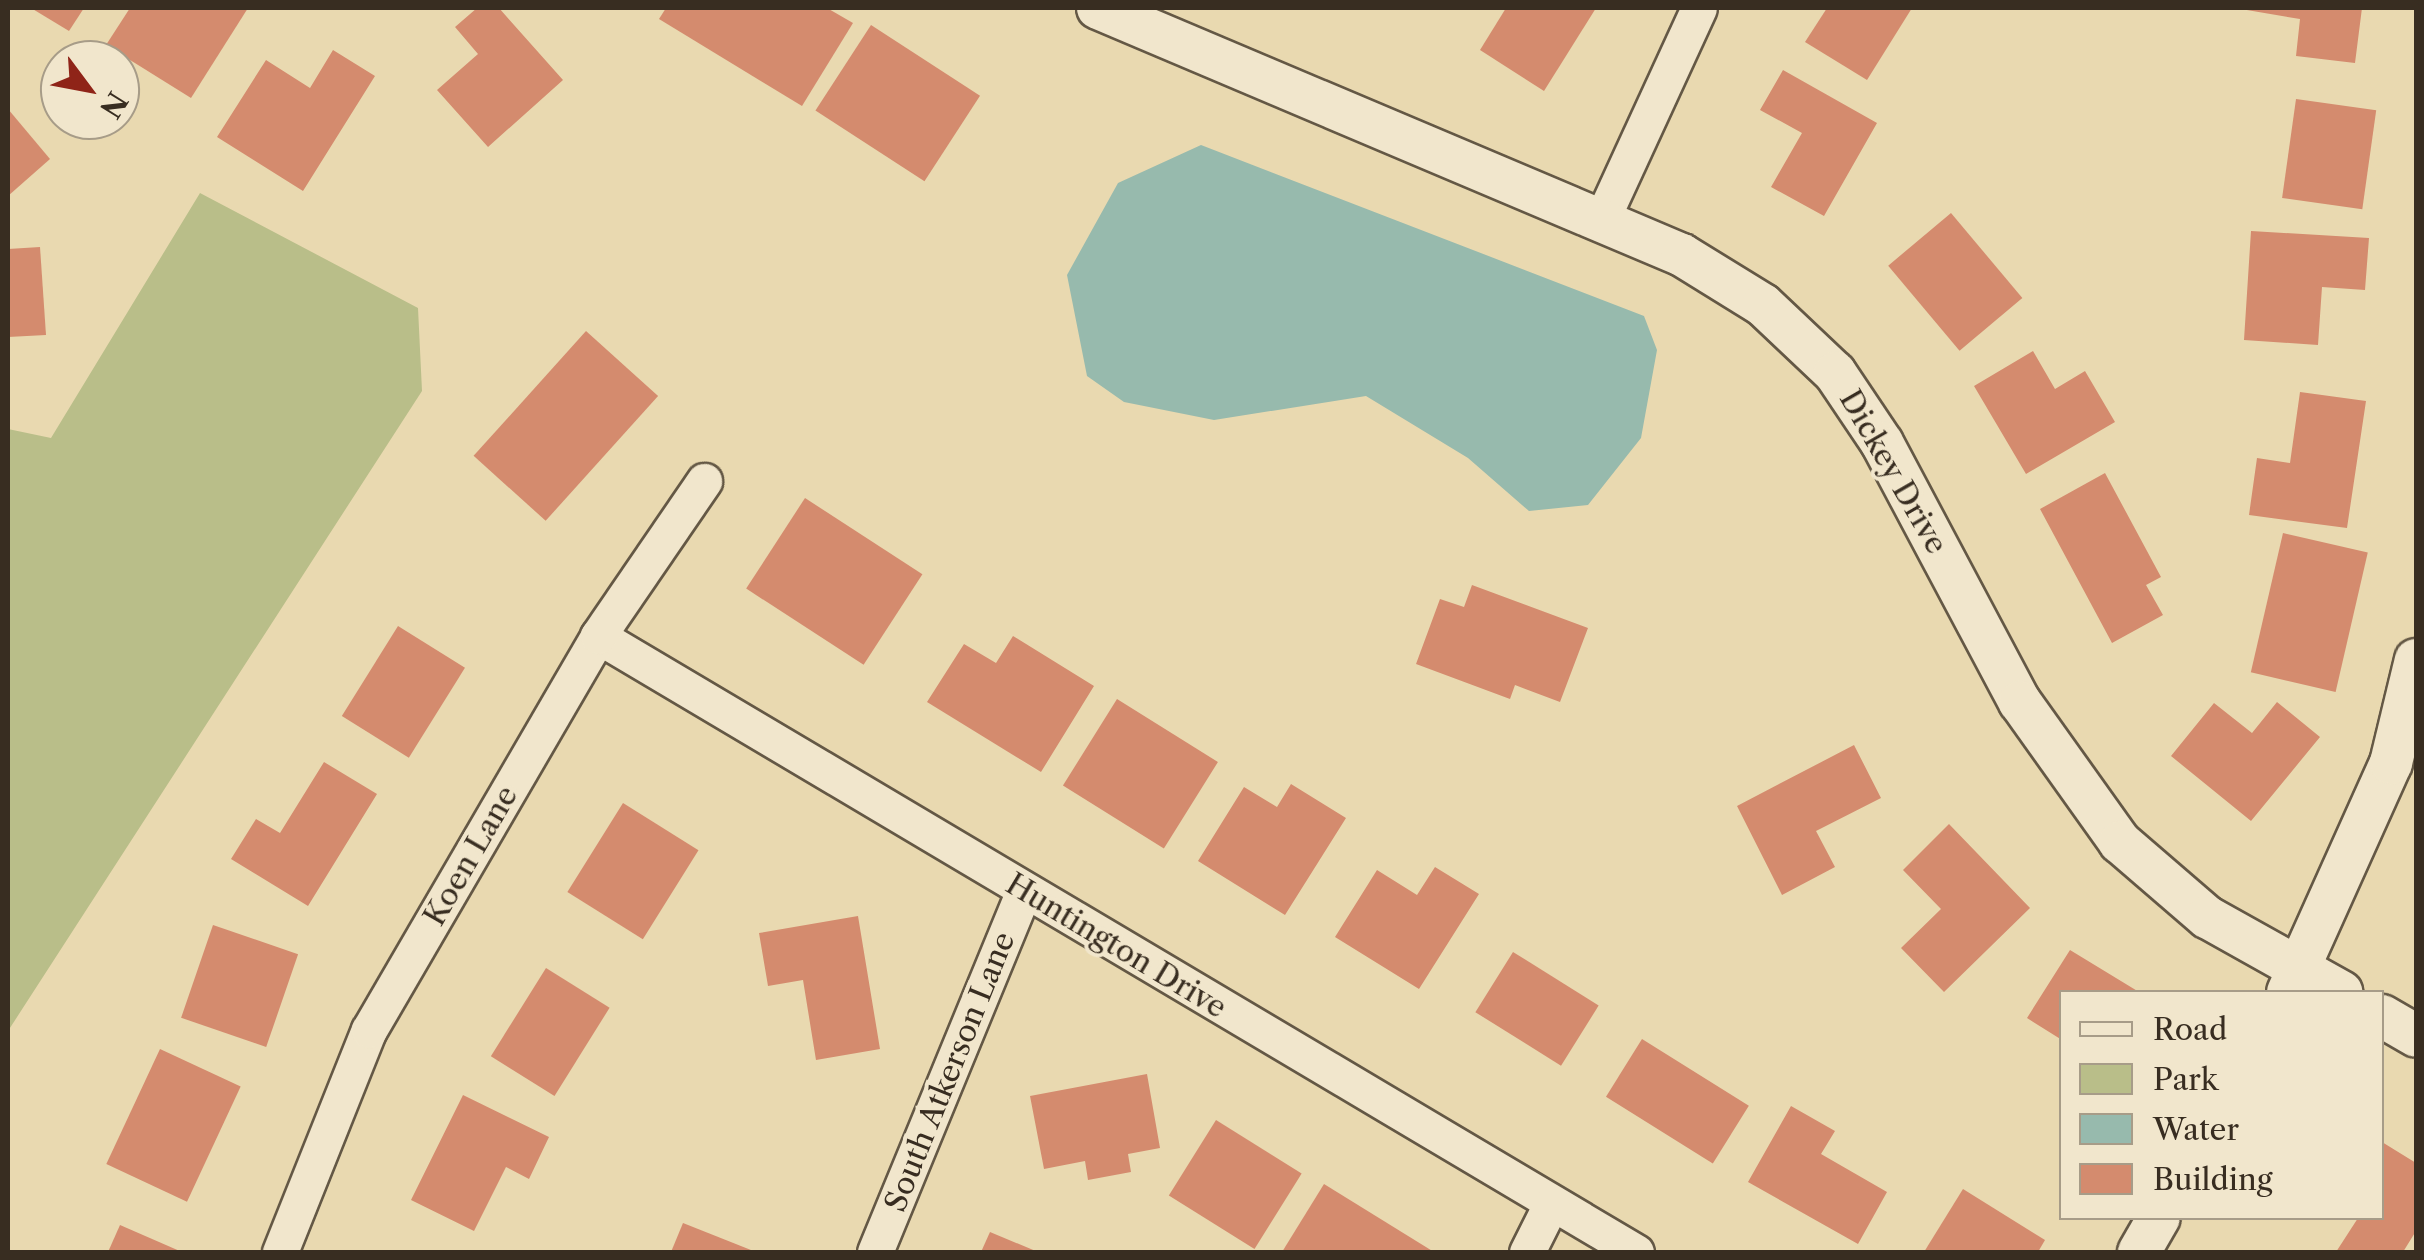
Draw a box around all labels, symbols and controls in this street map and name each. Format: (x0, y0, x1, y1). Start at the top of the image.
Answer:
north arrow (40, 40, 140, 140)
text: N (93, 86, 135, 124)
street label: Dickey Drive (1831, 383, 1955, 561)
street label: Koen Lane (417, 780, 525, 932)
street label: Huntington Drive (999, 866, 1233, 1026)
street label: South Atkerson Lane (877, 926, 1023, 1218)
legend (2059, 990, 2384, 1220)
text: Road (2153, 1011, 2227, 1048)
text: Park (2153, 1061, 2218, 1098)
text: Water (2153, 1111, 2239, 1148)
text: Building (2153, 1161, 2273, 1198)

